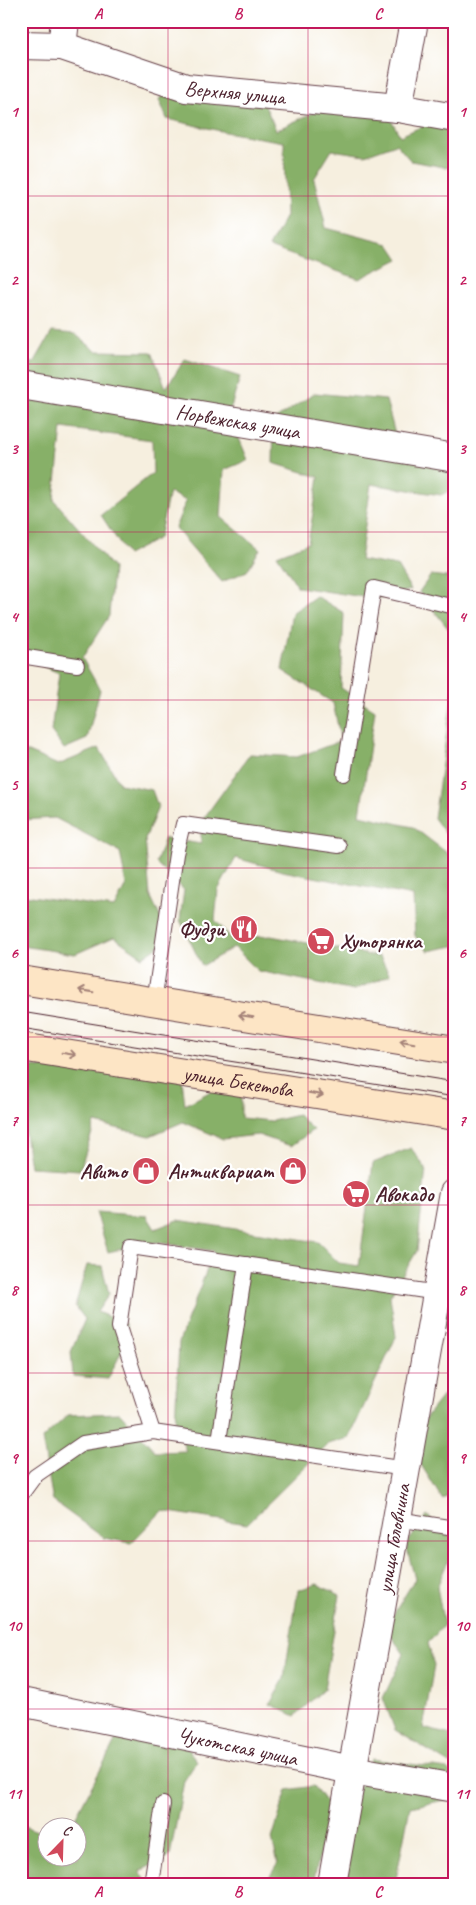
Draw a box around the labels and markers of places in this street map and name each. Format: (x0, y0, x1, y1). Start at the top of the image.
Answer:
restaurant icon: Фудзи (229, 914, 259, 944)
place label: Фудзи (179, 916, 227, 943)
supermarket icon: Хуторянка (306, 926, 336, 956)
place label: Хуторянка (340, 928, 423, 954)
shop icon: Авито (131, 1156, 161, 1186)
shop icon: Антиквариат (278, 1156, 308, 1186)
place label: Авито (80, 1158, 130, 1184)
place label: Антиквариат (168, 1158, 275, 1184)
supermarket icon: Авокадо (341, 1179, 371, 1209)
place label: Авокадо (375, 1181, 436, 1207)

